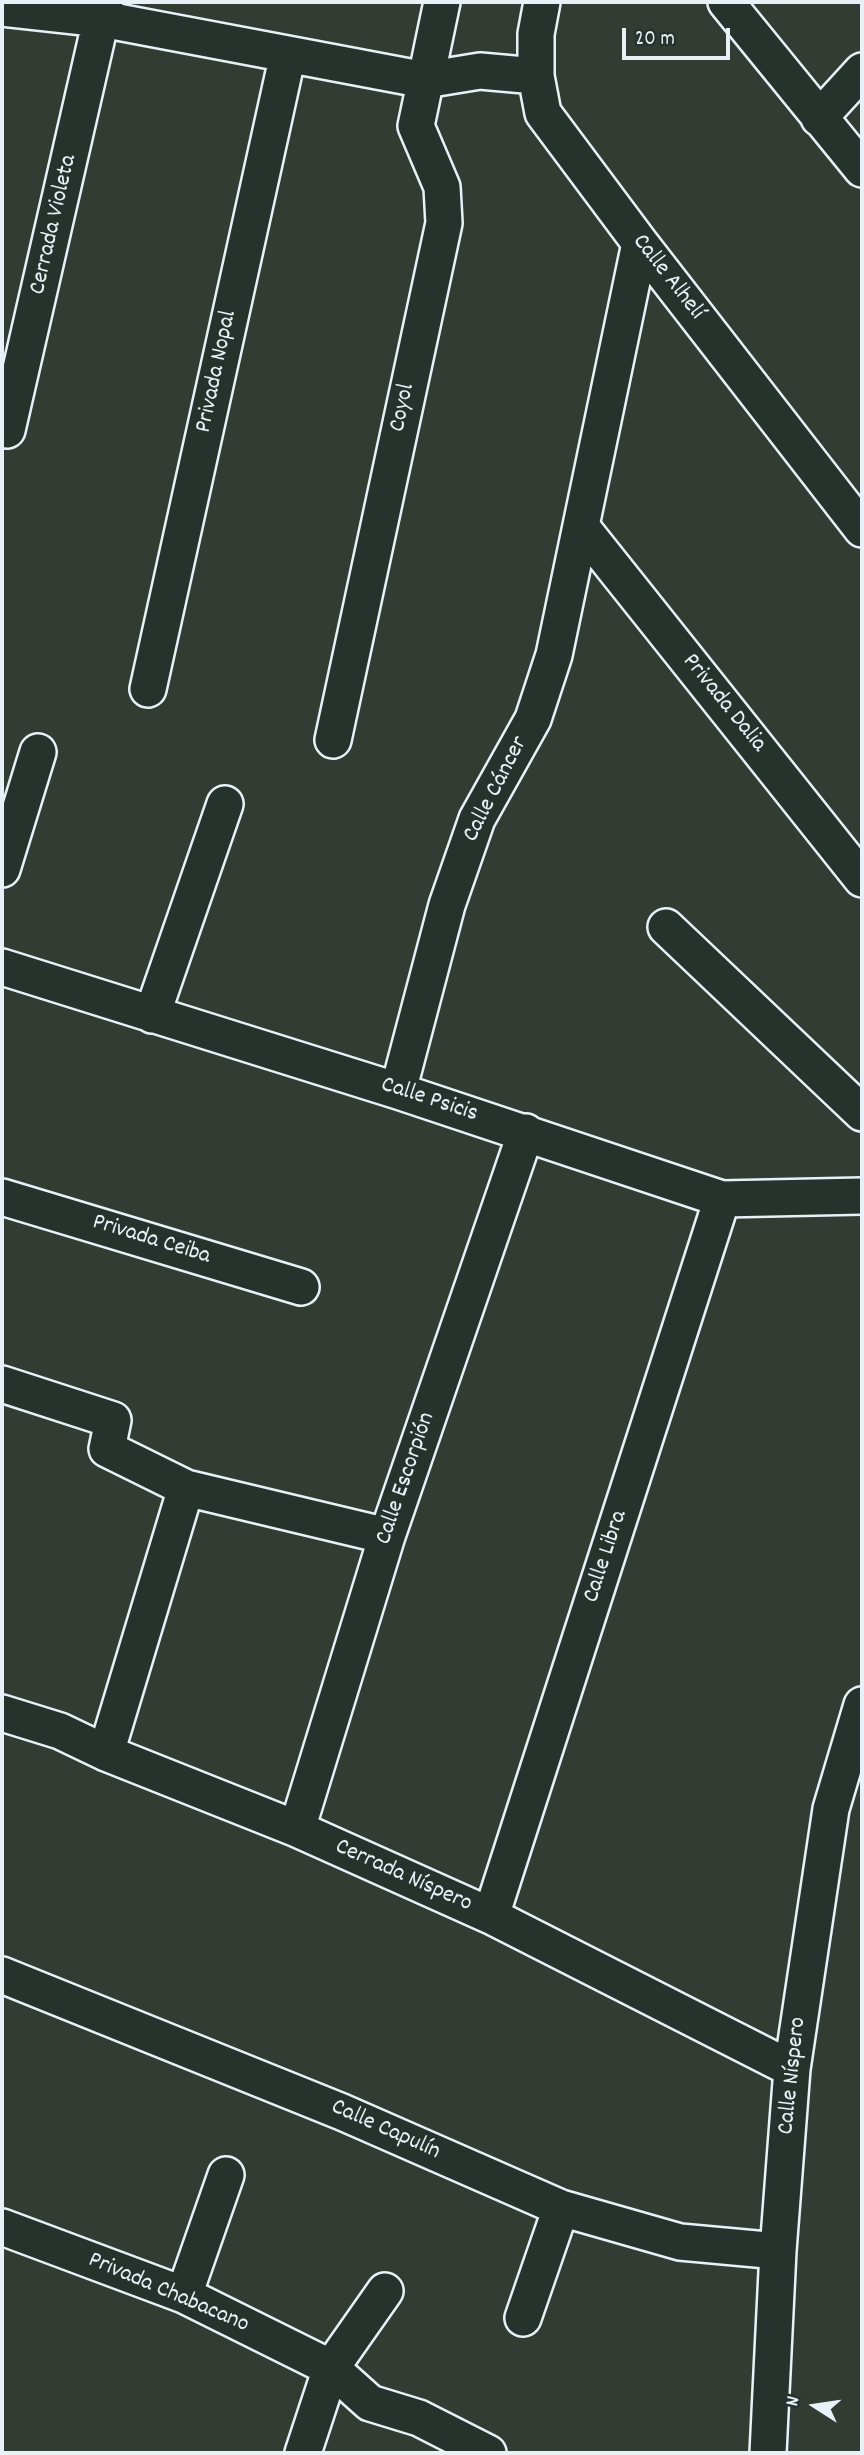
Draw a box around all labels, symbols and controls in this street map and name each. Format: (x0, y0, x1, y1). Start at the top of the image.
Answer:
scale bar (626, 14, 734, 58)
text: 20 m (635, 25, 675, 55)
street label: Cerrada Violeta (25, 152, 85, 298)
street label: Calle Alhelí (625, 229, 709, 327)
street label: Privada Nopal (191, 308, 245, 436)
street label: Coyol (385, 381, 423, 435)
street label: Privada Dalia (675, 649, 771, 759)
street label: Calle Cáncer (458, 732, 536, 848)
street label: Calle Psicis (377, 1072, 481, 1130)
street label: Privada Ceiba (88, 1209, 214, 1273)
street label: Calle Escorpión (371, 1409, 443, 1549)
street label: Calle Libra (579, 1507, 635, 1607)
street label: Cerrada Níspero (330, 1834, 476, 1920)
street label: Calle Níspero (774, 2016, 814, 2136)
street label: Calle Capulín (326, 2094, 444, 2168)
street label: Privada Chabacano (83, 2247, 253, 2341)
north arrow (780, 2371, 850, 2441)
text: N (780, 2394, 808, 2409)

